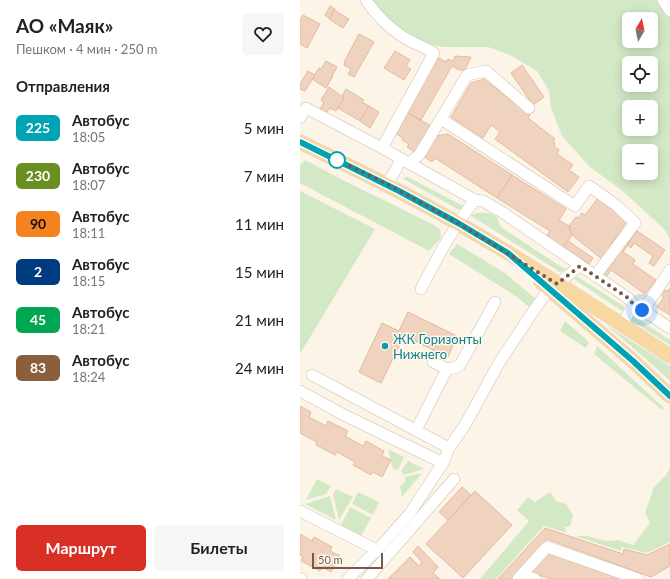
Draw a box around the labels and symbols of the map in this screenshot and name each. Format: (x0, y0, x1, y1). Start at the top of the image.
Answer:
north arrow (622, 12, 658, 48)
unlabelled marker (328, 151, 346, 169)
your location (632, 300, 652, 320)
place label: ЖК Горизонты Нижнего (393, 331, 482, 362)
marker: ЖК Горизонты Нижнего (380, 341, 390, 351)
scale bar (312, 551, 383, 570)

